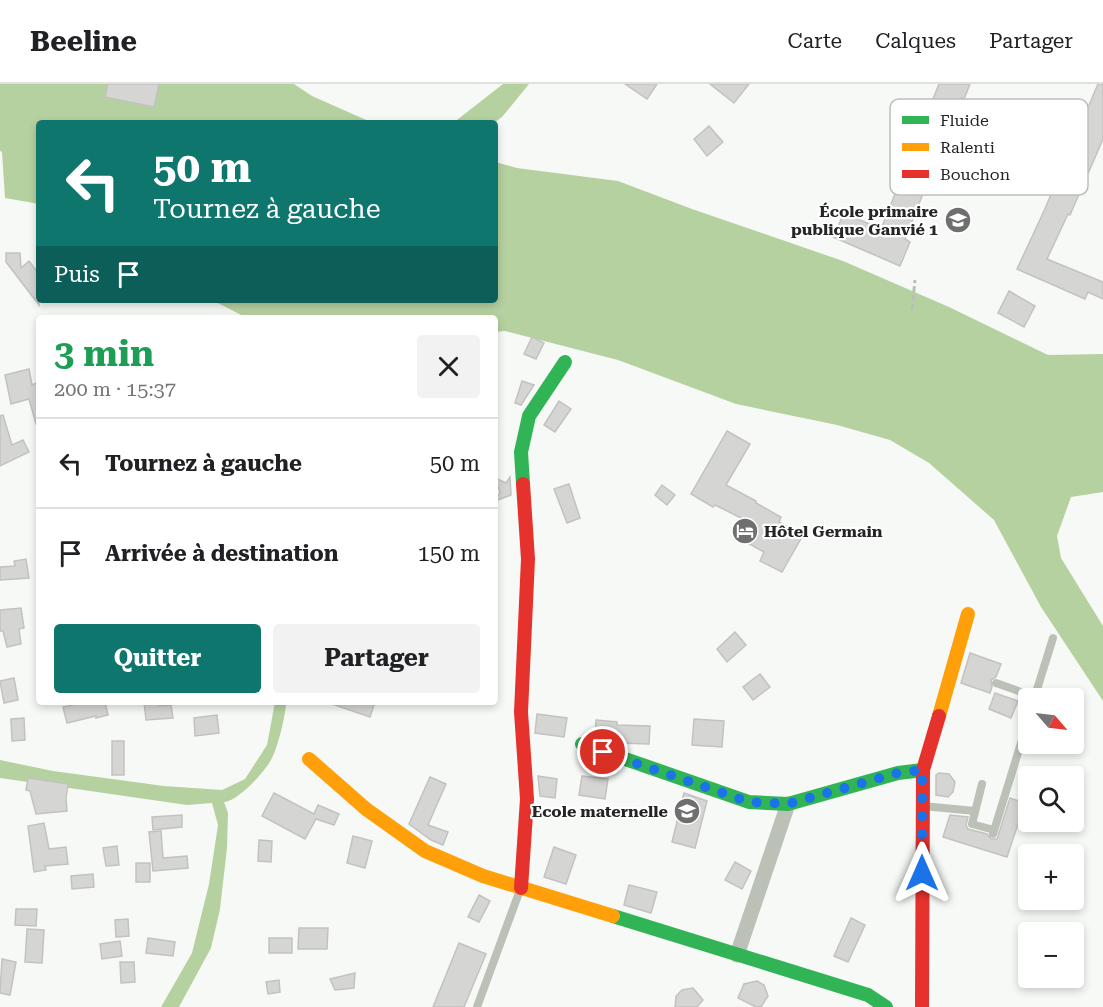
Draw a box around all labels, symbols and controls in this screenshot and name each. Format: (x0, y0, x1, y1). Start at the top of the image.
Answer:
text: Beeline (30, 25, 137, 58)
text: Carte (788, 29, 842, 53)
text: Calques (875, 29, 956, 53)
text: Partager (989, 29, 1073, 53)
legend (890, 99, 1088, 195)
text: Fluide (940, 111, 989, 130)
text: Ralenti (940, 138, 995, 157)
text: 50 m (153, 143, 251, 192)
icon: left (54, 144, 132, 222)
text: Bouchon (940, 165, 1010, 184)
text: Tournez à gauche (153, 193, 381, 225)
place label: École primaire publique Ganvié 1 (791, 202, 938, 239)
school or university icon: École primaire publique Ganvié 1 (943, 205, 973, 235)
icon: arrive (112, 258, 145, 291)
text: Puis (54, 262, 100, 287)
text: 3 min (54, 333, 154, 375)
button: close (417, 335, 480, 398)
text: 200 m · 15:37 (54, 377, 176, 401)
icon: left (54, 447, 87, 480)
text: Tournez à gauche (105, 451, 302, 476)
text: 50 m (430, 451, 480, 476)
hotel icon: Hôtel Germain (730, 516, 760, 546)
place label: Hôtel Germain (764, 522, 883, 541)
icon: arrive (54, 537, 87, 570)
text: Arrivée à destination (105, 541, 339, 566)
text: 150 m (417, 541, 480, 566)
button: Quitter (54, 624, 261, 693)
button: Partager (273, 624, 480, 693)
north arrow (1018, 688, 1084, 754)
map controls (1018, 688, 1084, 988)
pin (577, 726, 628, 777)
icon: arrive (586, 735, 619, 768)
button: search (1018, 766, 1084, 832)
school or university icon: Ecole maternelle (672, 796, 702, 826)
place label: Ecole maternelle (532, 802, 668, 821)
position arrow (890, 841, 954, 905)
button: + (1018, 844, 1084, 910)
button: − (1018, 922, 1084, 988)

